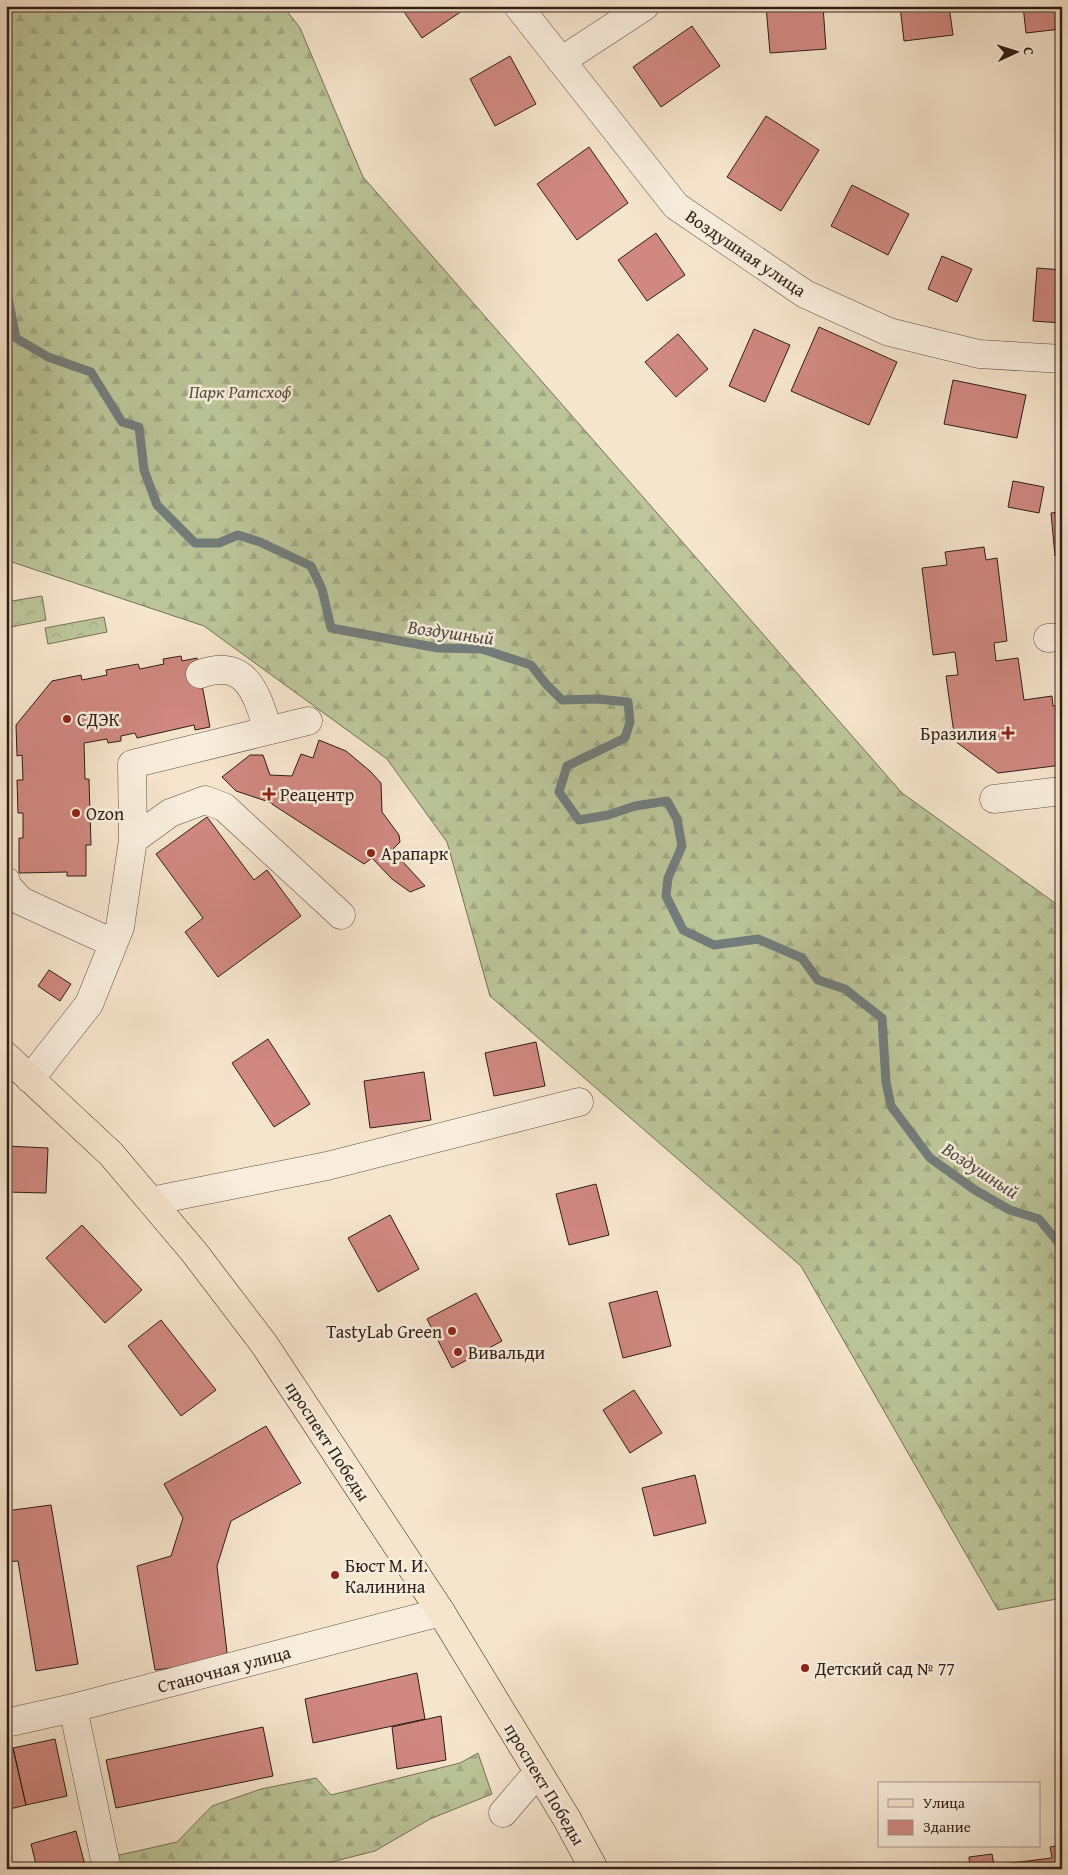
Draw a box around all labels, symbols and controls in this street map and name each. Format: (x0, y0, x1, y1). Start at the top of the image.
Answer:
north arrow (990, 28, 1040, 78)
text: С (1019, 46, 1039, 56)
street label: Воздушная улица (680, 203, 812, 304)
park label: Парк Ратсхоф (189, 378, 292, 405)
water label: Воздушный (405, 612, 496, 652)
place label: СДЭК (77, 706, 120, 733)
marker: СДЭК (61, 713, 73, 725)
place label: Бразилия (920, 720, 997, 747)
marker: Бразилия (1001, 726, 1015, 740)
place label: Реацентр (280, 781, 355, 808)
marker: Реацентр (262, 787, 276, 801)
place label: Ozon (86, 800, 124, 827)
marker: Ozon (70, 807, 82, 819)
place label: Арапарк (381, 840, 449, 867)
marker: Арапарк (365, 847, 377, 859)
water label: Воздушный (936, 1134, 1025, 1206)
place label: TastyLab Green (326, 1318, 442, 1345)
marker: TastyLab Green (446, 1325, 458, 1337)
place label: Вивальди (468, 1339, 545, 1366)
marker: Вивальди (452, 1346, 464, 1358)
street label: проспект Победы (279, 1376, 377, 1507)
place label: Бюст М. И. Калинина (345, 1552, 428, 1600)
marker: Бюст М. И. Калинина (329, 1569, 341, 1581)
street label: Станочная улица (154, 1638, 294, 1700)
place label: Детский сад № 77 (814, 1655, 955, 1682)
marker: Детский сад № 77 (799, 1662, 811, 1674)
street label: проспект Победы (498, 1718, 592, 1851)
legend (878, 1782, 1040, 1848)
text: Улица (923, 1792, 966, 1813)
text: Здание (923, 1816, 971, 1837)

